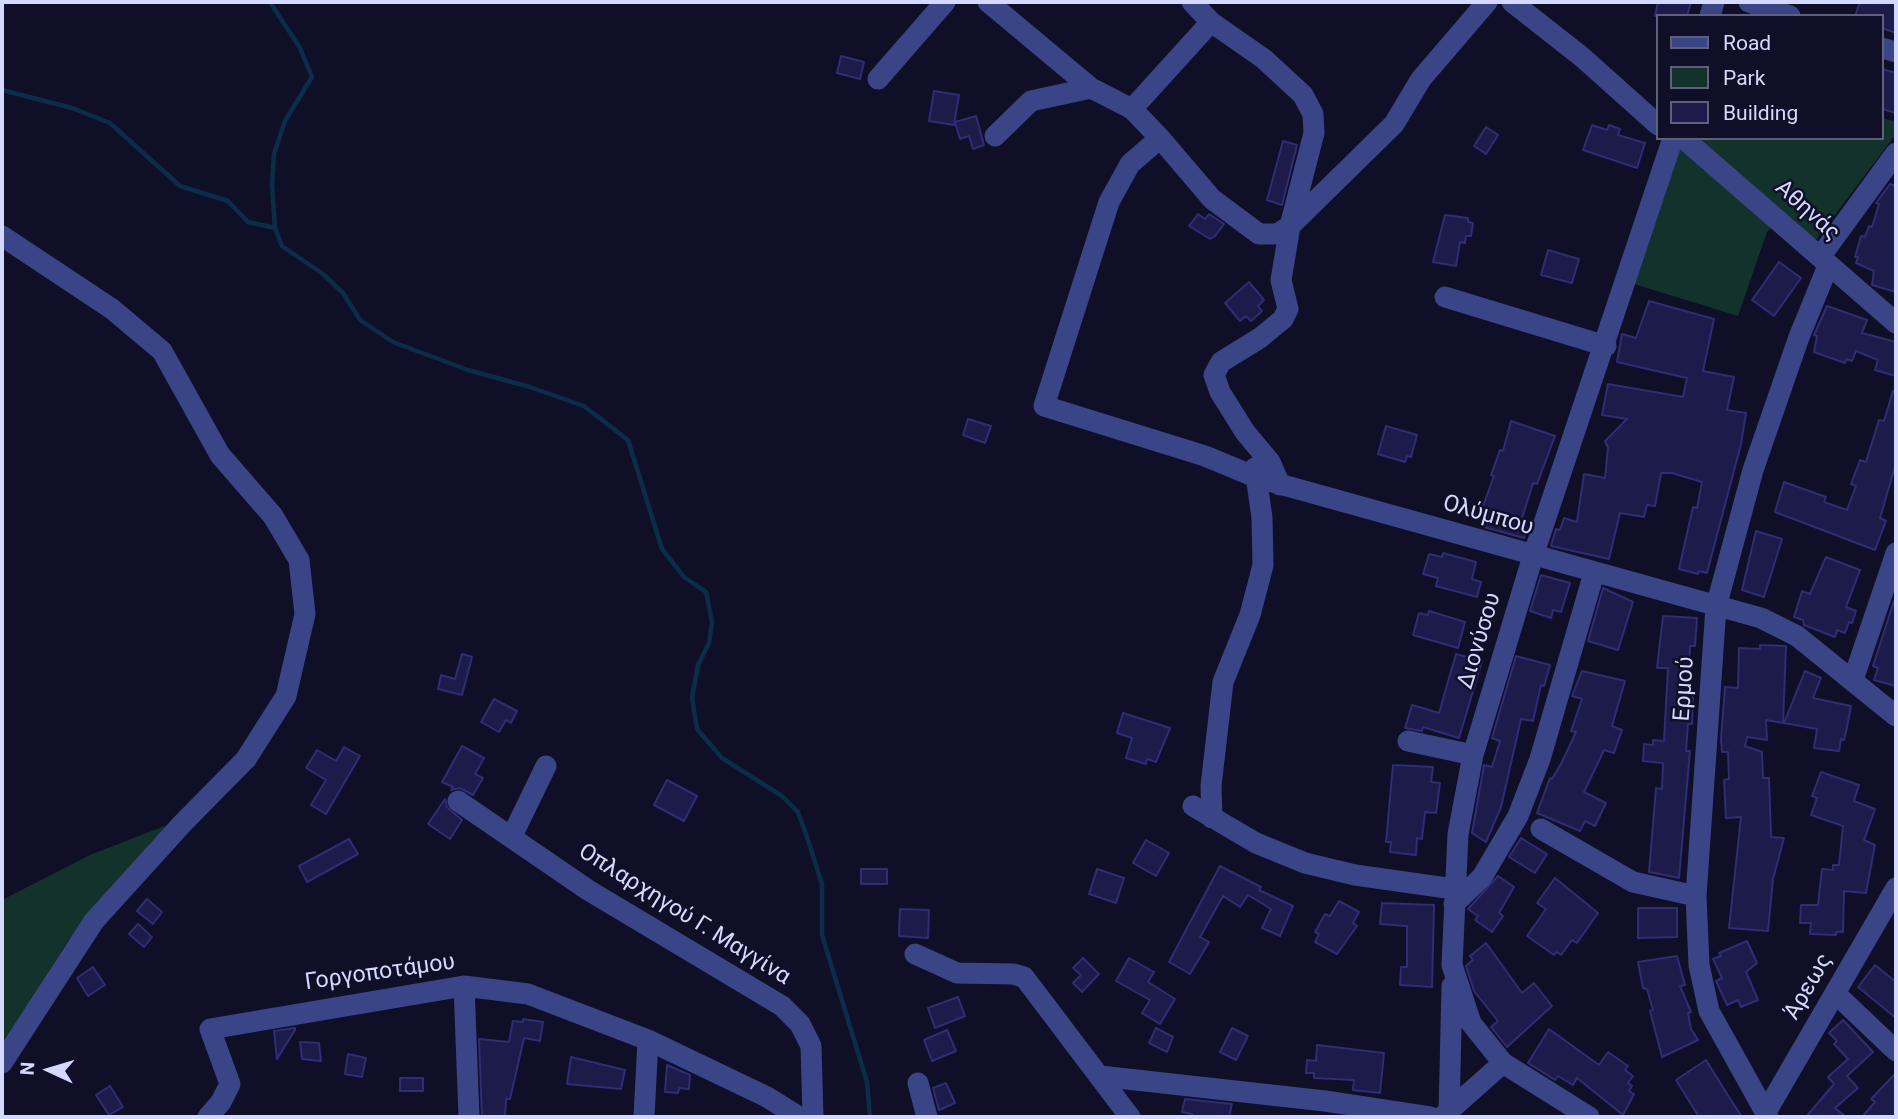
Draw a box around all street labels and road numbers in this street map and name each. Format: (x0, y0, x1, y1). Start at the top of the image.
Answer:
street label: Αθηνάς (1769, 175, 1845, 247)
street label: Ολύμπου (1439, 490, 1537, 542)
street label: Διονύσου (1452, 590, 1508, 692)
street label: Ερμού (1669, 656, 1701, 722)
street label: Οπλαρχηγού Γ. Μαγγίνα (573, 838, 795, 992)
street label: Γοργοποτάμου (303, 949, 457, 997)
street label: Άρεως (1779, 949, 1839, 1025)

